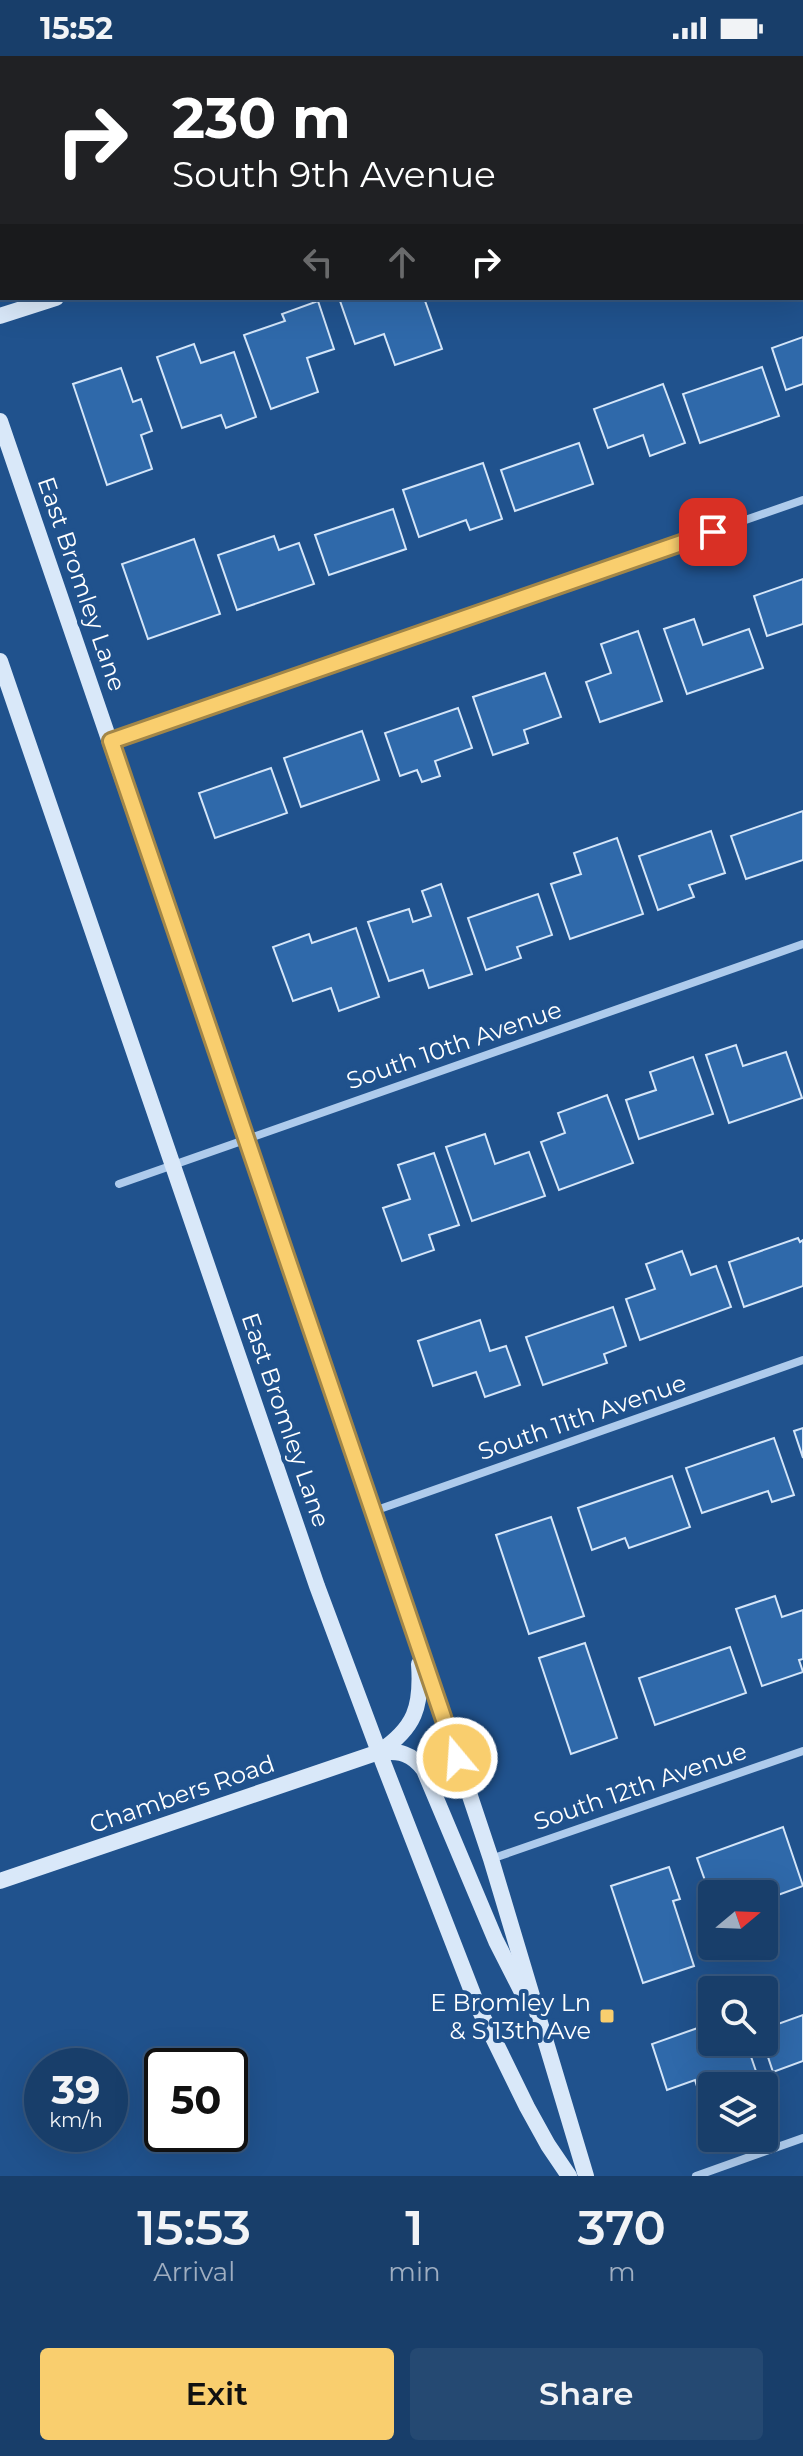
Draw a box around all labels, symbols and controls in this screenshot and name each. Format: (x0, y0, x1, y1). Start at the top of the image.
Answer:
text: 15:52 (40, 10, 113, 47)
text: 230 m (172, 84, 351, 152)
icon: right (40, 88, 144, 192)
text: South 9th Avenue (172, 152, 496, 196)
icon: left (296, 240, 340, 284)
icon: ahead (380, 240, 424, 284)
icon: right (464, 240, 508, 284)
street label: East Bromley Lane (32, 473, 132, 695)
pin (679, 498, 747, 566)
icon: arrive (691, 510, 735, 554)
street label: South 10th Avenue (343, 995, 565, 1095)
street label: East Bromley Lane (236, 1309, 336, 1531)
street label: South 11th Avenue (474, 1368, 690, 1466)
position arrow (415, 1716, 499, 1800)
street label: South 12th Avenue (530, 1736, 750, 1836)
street label: Chambers Road (86, 1749, 278, 1839)
north arrow (698, 1880, 778, 1960)
map controls (698, 1880, 778, 2152)
button: search (698, 1976, 778, 2056)
place label: E Bromley Ln & S 13th Ave (430, 1988, 591, 2045)
marker: E Bromley Ln & S 13th Ave (598, 2007, 616, 2025)
speed limit sign: 50 (144, 2048, 248, 2152)
text: 39 (51, 2065, 101, 2114)
button: layers (698, 2072, 778, 2152)
text: km/h (49, 2108, 103, 2132)
text: 15:53 (137, 2199, 251, 2257)
text: 1 (405, 2199, 424, 2257)
text: 370 (578, 2199, 666, 2257)
text: Arrival (153, 2256, 235, 2288)
text: min (388, 2256, 440, 2288)
text: m (608, 2256, 636, 2288)
button: Exit (40, 2348, 394, 2440)
button: Share (410, 2348, 763, 2440)

